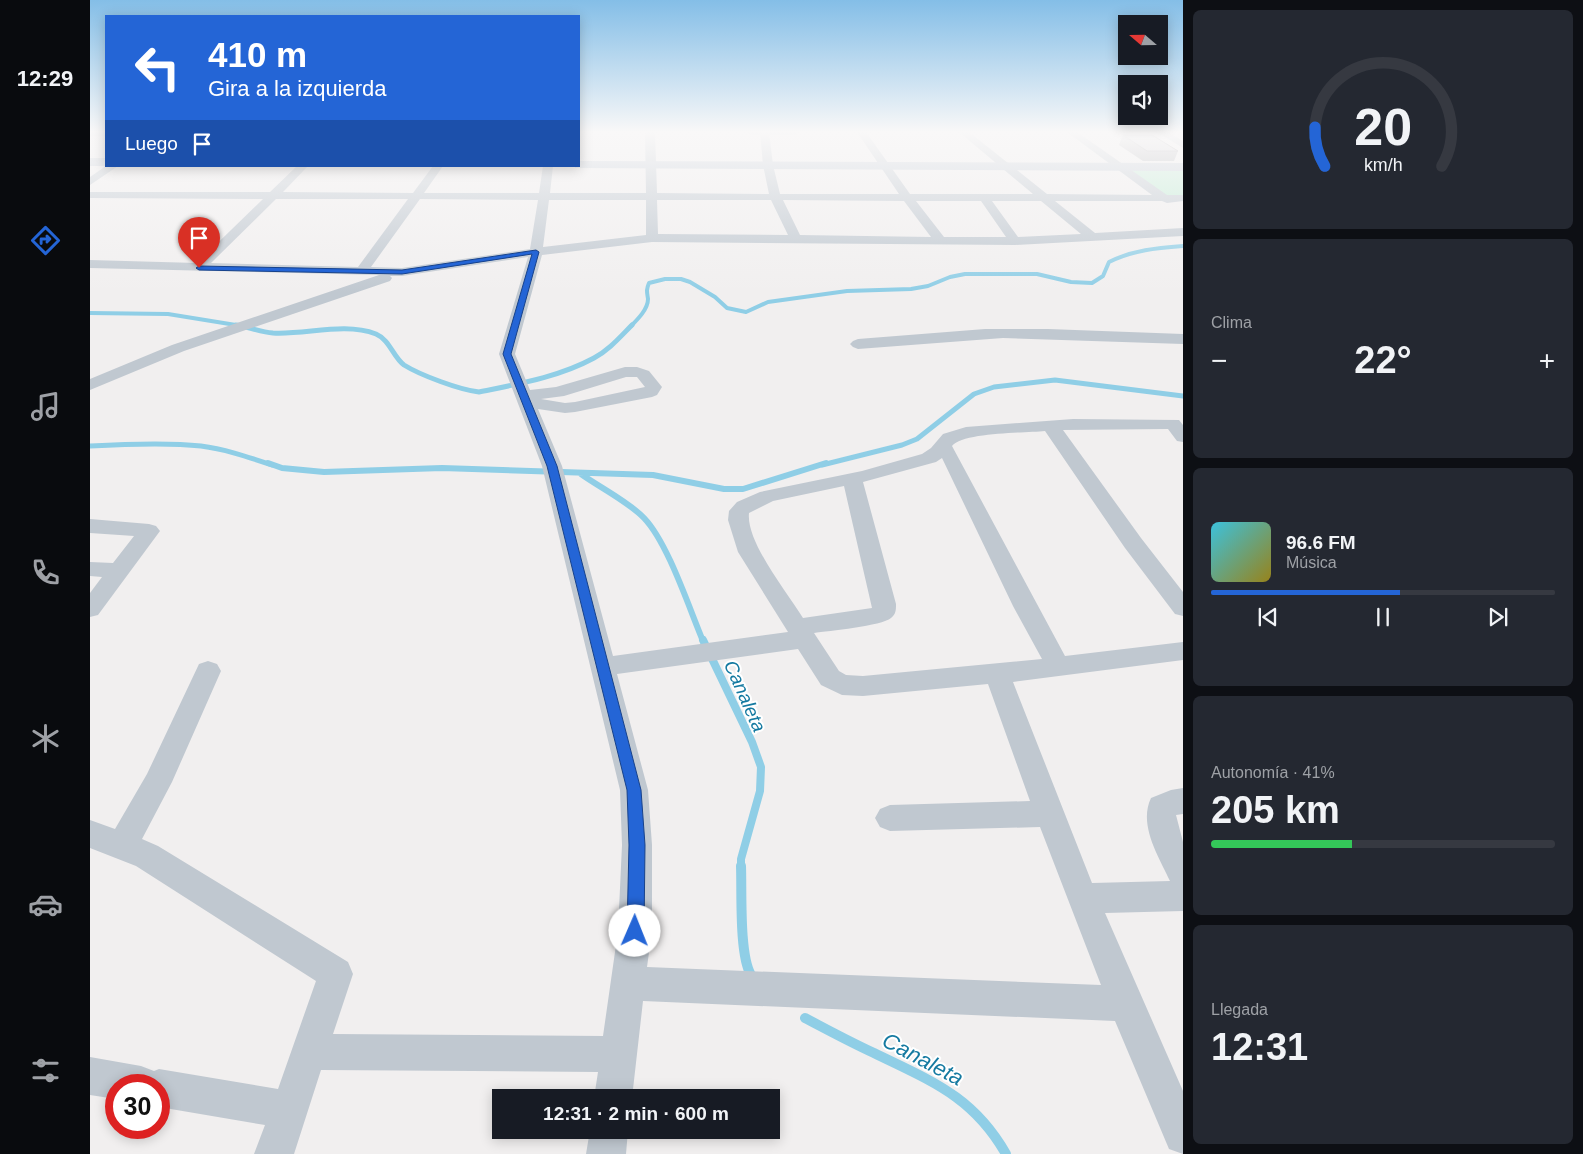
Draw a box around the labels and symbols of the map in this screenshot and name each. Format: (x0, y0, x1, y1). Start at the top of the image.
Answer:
north arrow (1118, 15, 1168, 65)
pin (178, 217, 220, 268)
water label: Canaleta (720, 657, 770, 735)
position arrow (608, 904, 660, 956)
water label: Canaleta (878, 1027, 968, 1091)
speed limit sign: 30 (105, 1074, 170, 1139)

